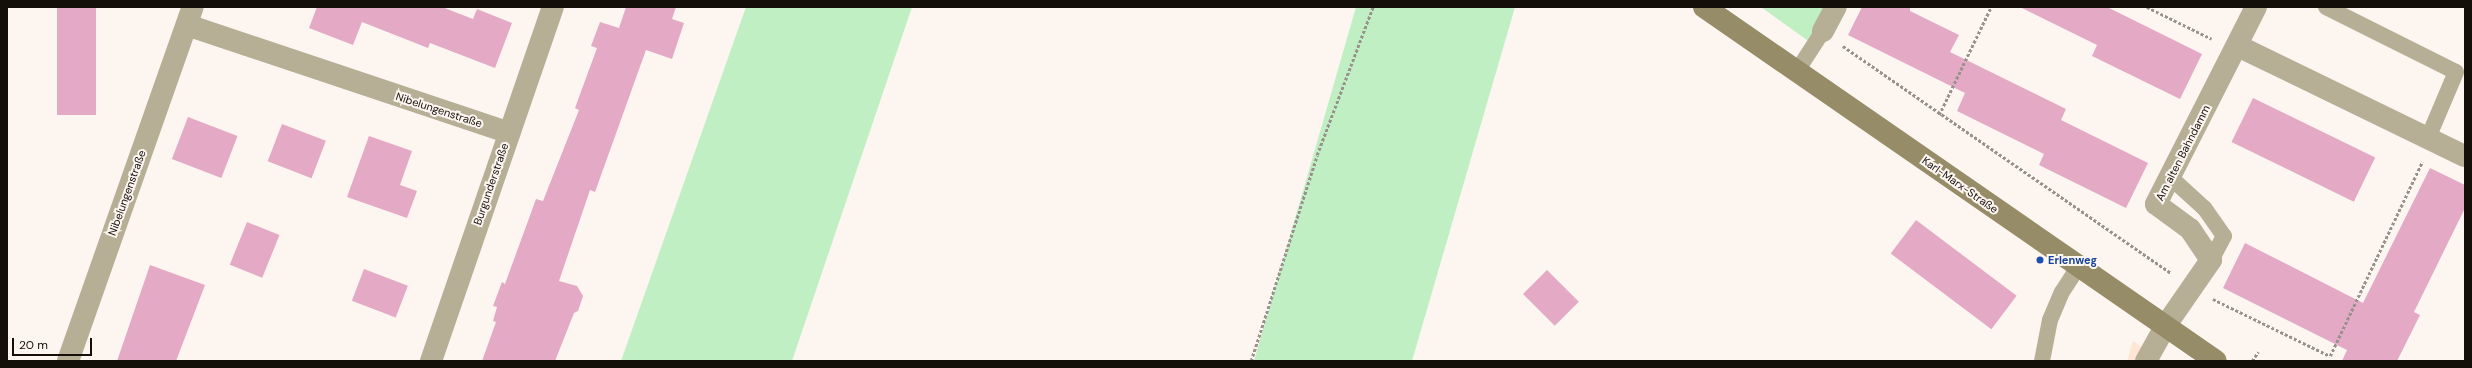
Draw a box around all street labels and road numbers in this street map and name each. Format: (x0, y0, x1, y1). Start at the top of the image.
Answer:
street label: Nibelungenstraße (394, 90, 484, 130)
street label: Am alten Bahndamm (2153, 103, 2213, 203)
street label: Burgunderstraße (471, 141, 511, 227)
street label: Nibelungenstraße (105, 148, 149, 238)
street label: Karl-Marx-Straße (1920, 154, 2000, 216)

